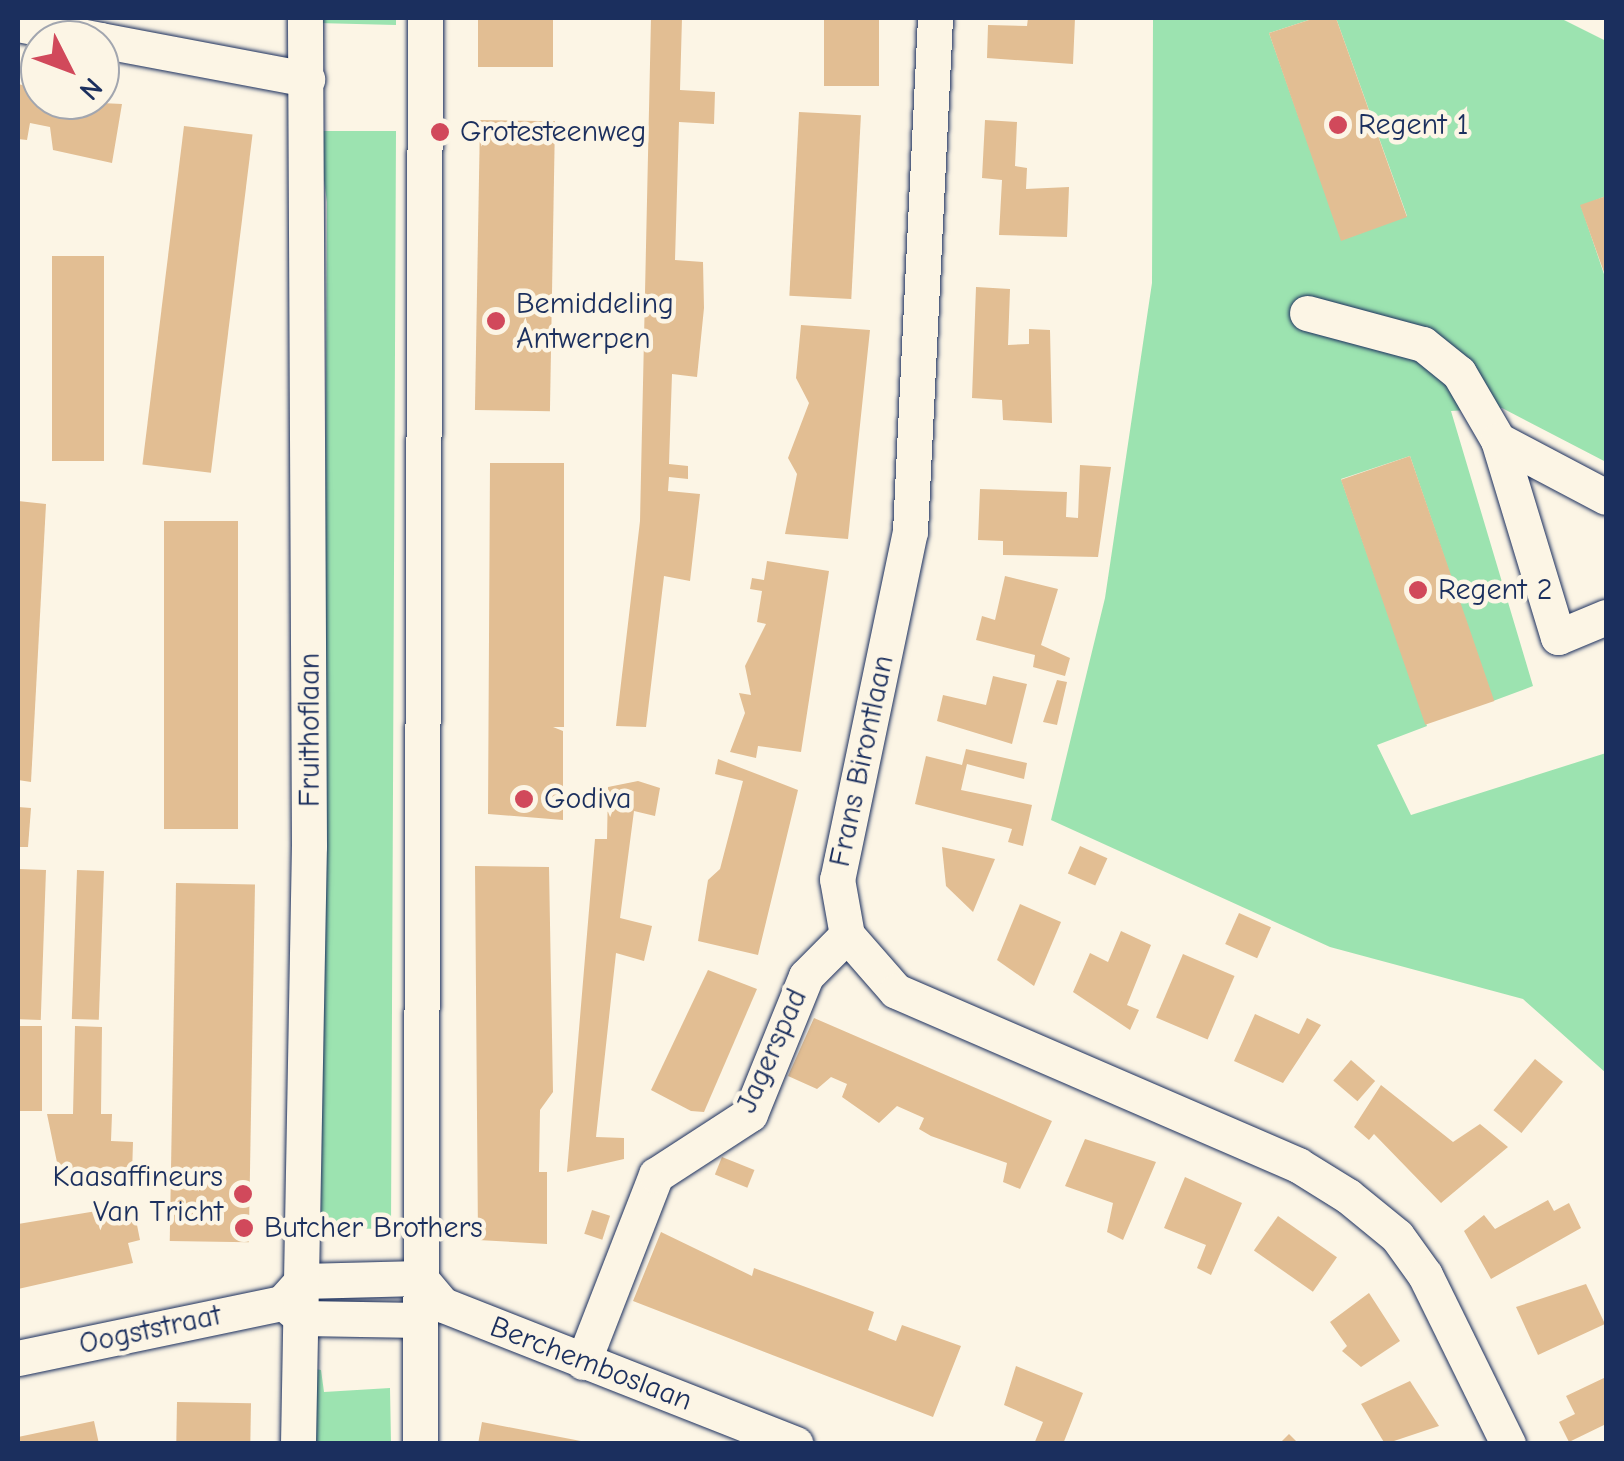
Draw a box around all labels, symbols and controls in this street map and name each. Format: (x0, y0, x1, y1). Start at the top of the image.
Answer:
north arrow (20, 20, 120, 120)
text: N (73, 71, 109, 106)
place label: Regent 1 (1358, 107, 1469, 143)
place label: Grotesteenweg (460, 114, 646, 150)
marker: Regent 1 (1327, 114, 1349, 136)
marker: Grotesteenweg (429, 121, 451, 143)
place label: Bemiddeling Antwerpen (516, 286, 674, 356)
marker: Bemiddeling Antwerpen (485, 310, 507, 332)
place label: Regent 2 (1438, 572, 1552, 608)
marker: Regent 2 (1407, 579, 1429, 601)
street label: Frans Birontlaan (822, 652, 902, 870)
street label: Fruithoflaan (292, 653, 328, 807)
place label: Godiva (544, 781, 631, 817)
marker: Godiva (513, 788, 535, 810)
street label: Jagerspad (729, 983, 815, 1119)
place label: Kaasaffineurs Van Tricht (52, 1159, 223, 1230)
marker: Kaasaffineurs Van Tricht (232, 1183, 254, 1205)
place label: Butcher Brothers (264, 1210, 483, 1246)
marker: Butcher Brothers (233, 1217, 255, 1239)
street label: Oogststraat (76, 1297, 224, 1363)
street label: Berchemboslaan (485, 1309, 697, 1419)

